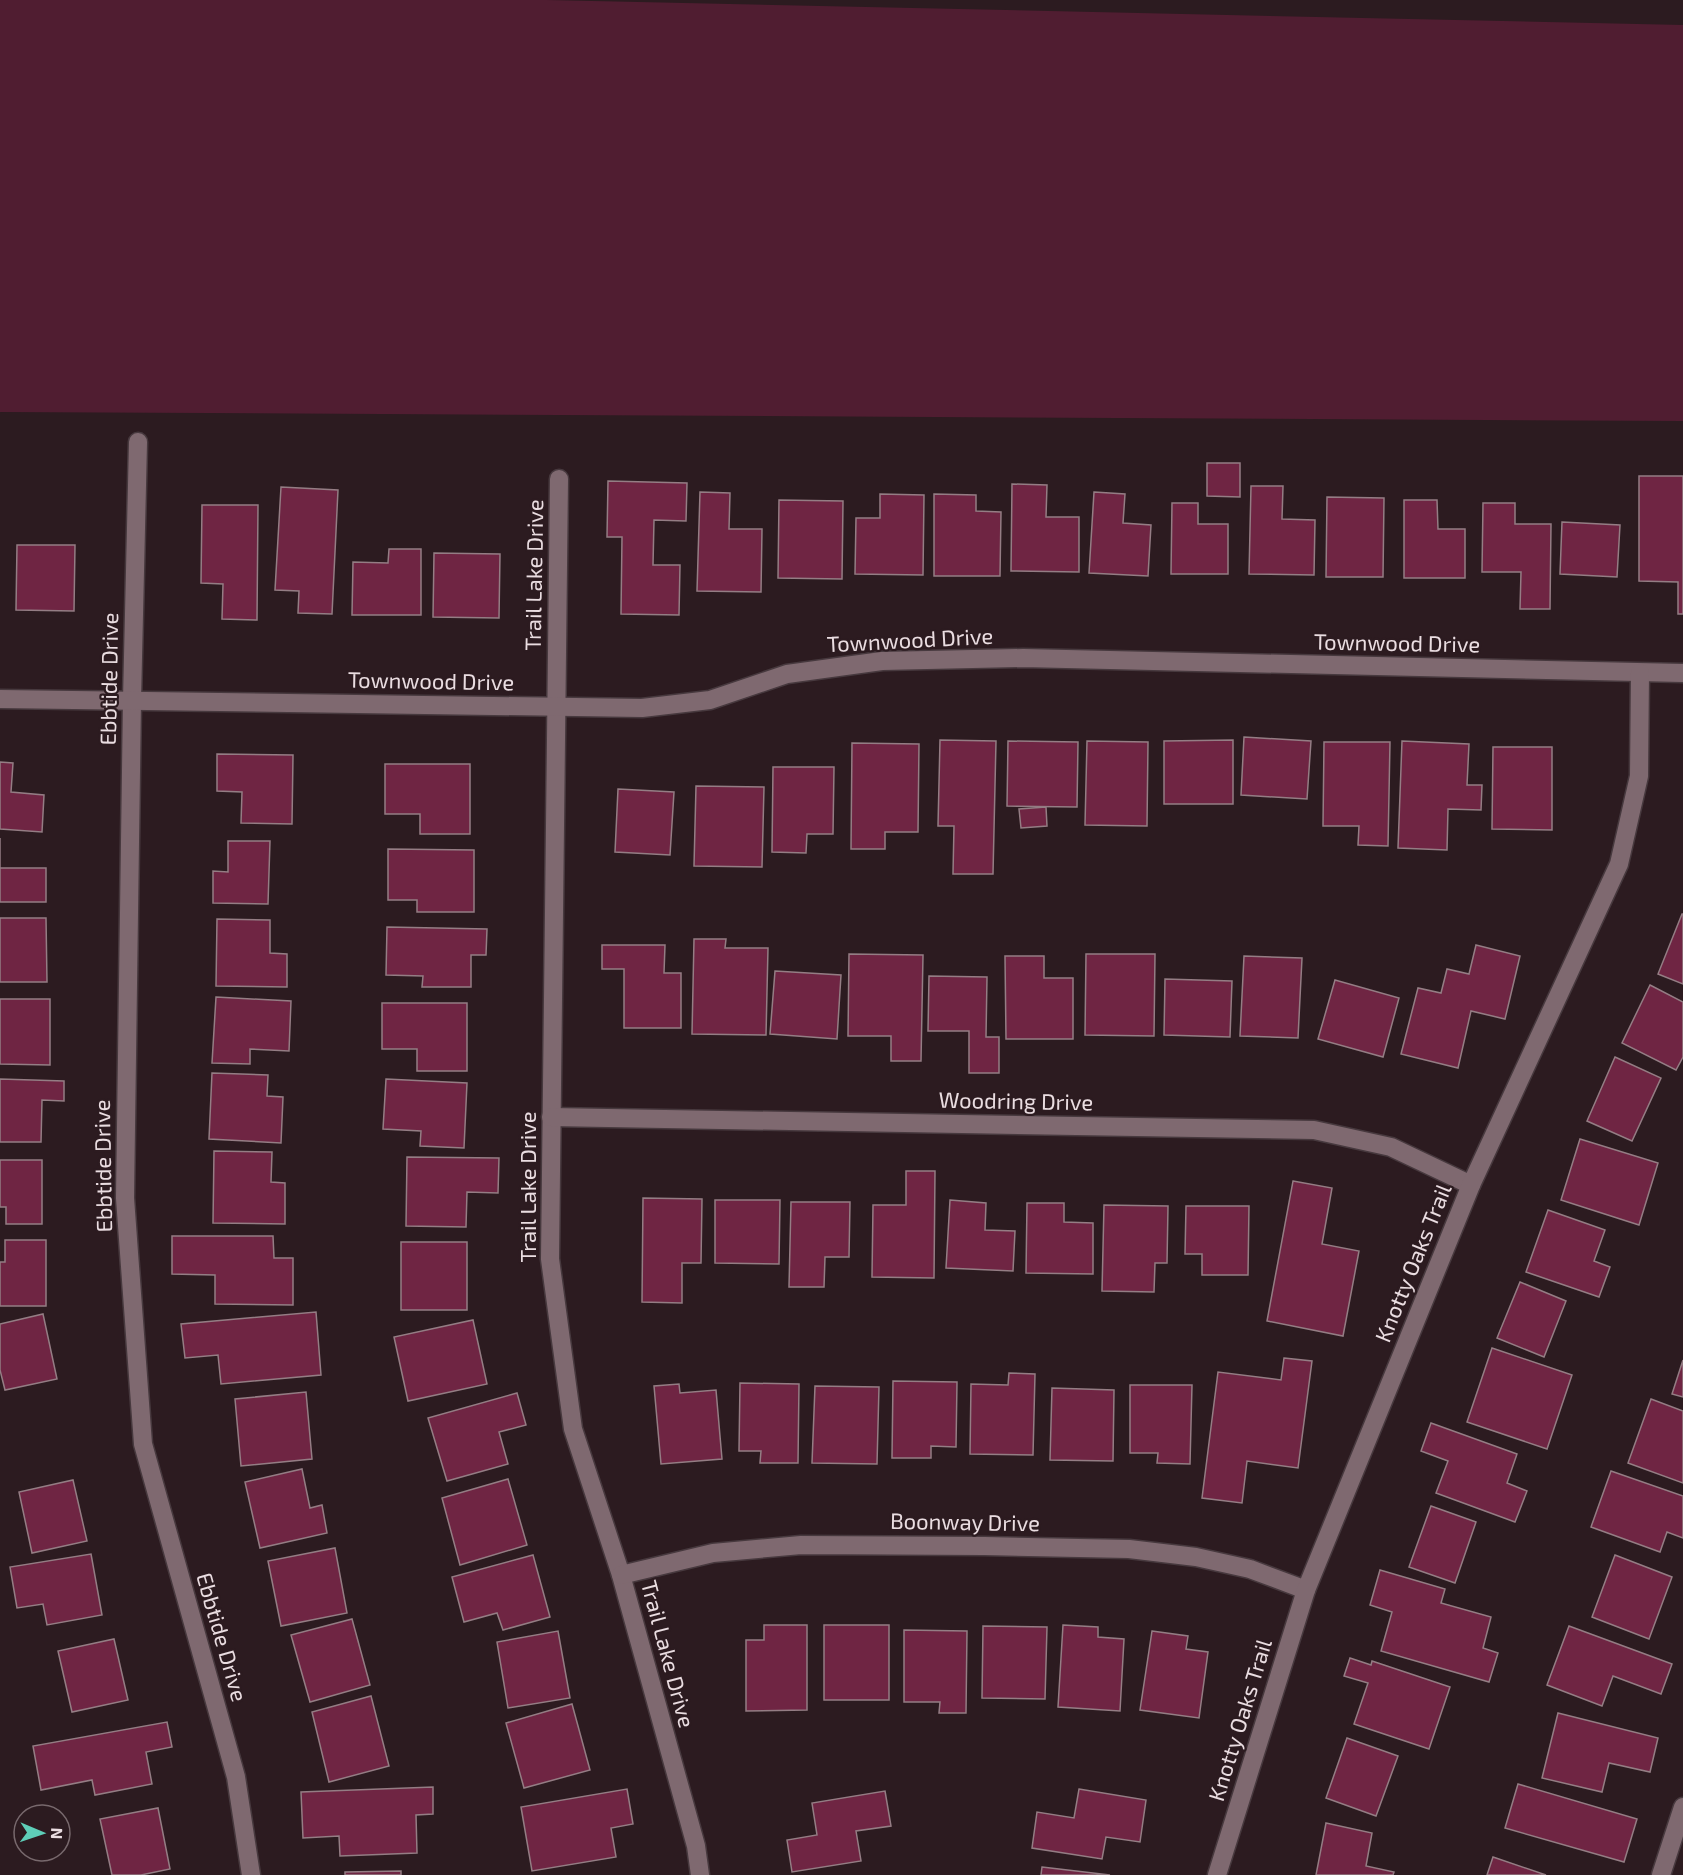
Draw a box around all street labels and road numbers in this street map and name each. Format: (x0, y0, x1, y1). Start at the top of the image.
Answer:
street label: Trail Lake Drive (519, 499, 547, 651)
street label: Ebbtide Drive (94, 612, 122, 746)
street label: Townwood Drive (826, 622, 994, 656)
street label: Townwood Drive (1314, 628, 1480, 656)
street label: Townwood Drive (348, 666, 514, 694)
street label: Woodring Drive (939, 1086, 1093, 1114)
street label: Ebbtide Drive (88, 1099, 116, 1233)
street label: Trail Lake Drive (514, 1111, 540, 1263)
street label: Knotty Oaks Trail (1369, 1179, 1456, 1346)
street label: Boonway Drive (890, 1507, 1040, 1535)
street label: Ebbtide Drive (192, 1569, 254, 1704)
street label: Trail Lake Drive (637, 1577, 701, 1730)
street label: Knotty Oaks Trail (1202, 1635, 1276, 1804)

